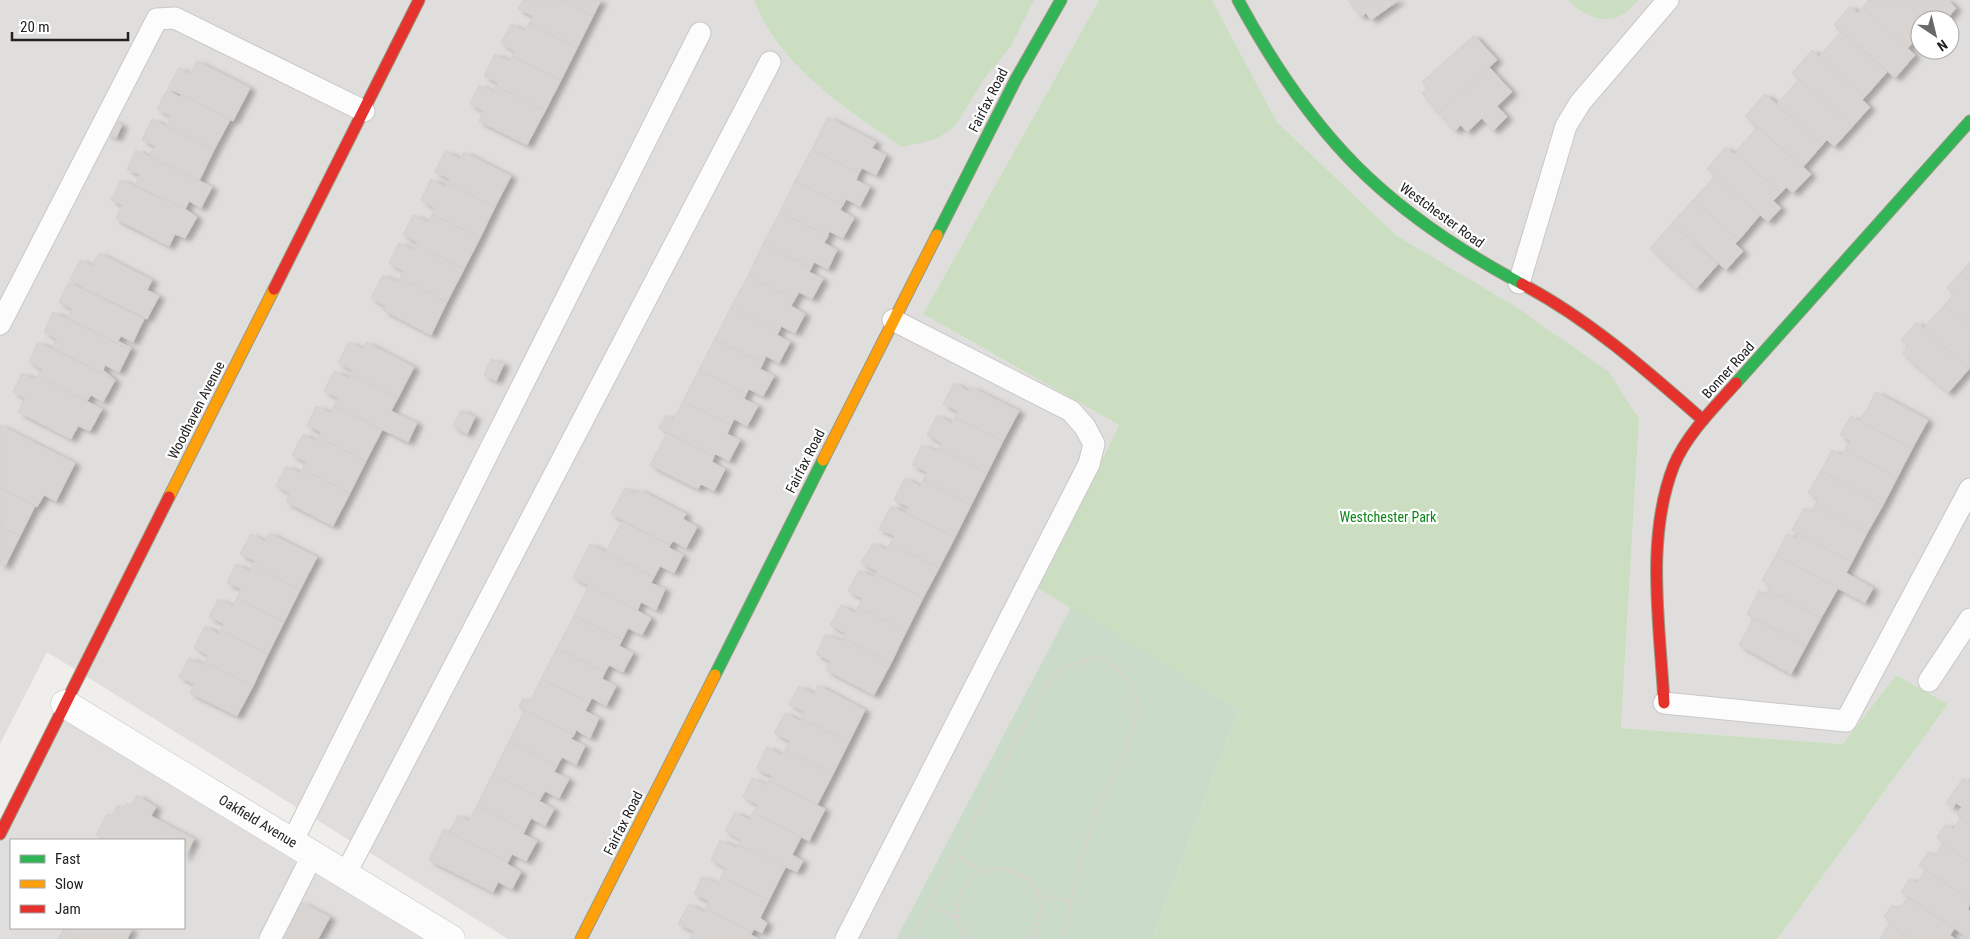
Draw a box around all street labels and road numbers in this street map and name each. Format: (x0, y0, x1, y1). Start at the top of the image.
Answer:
street label: Fairfax Road (965, 65, 1011, 135)
street label: Westchester Road (1397, 179, 1487, 251)
street label: Bonner Road (1699, 338, 1757, 402)
street label: Woodhaven Avenue (164, 358, 228, 462)
street label: Fairfax Road (782, 426, 828, 496)
street label: Fairfax Road (600, 788, 646, 858)
street label: Oakfield Avenue (216, 791, 300, 851)

